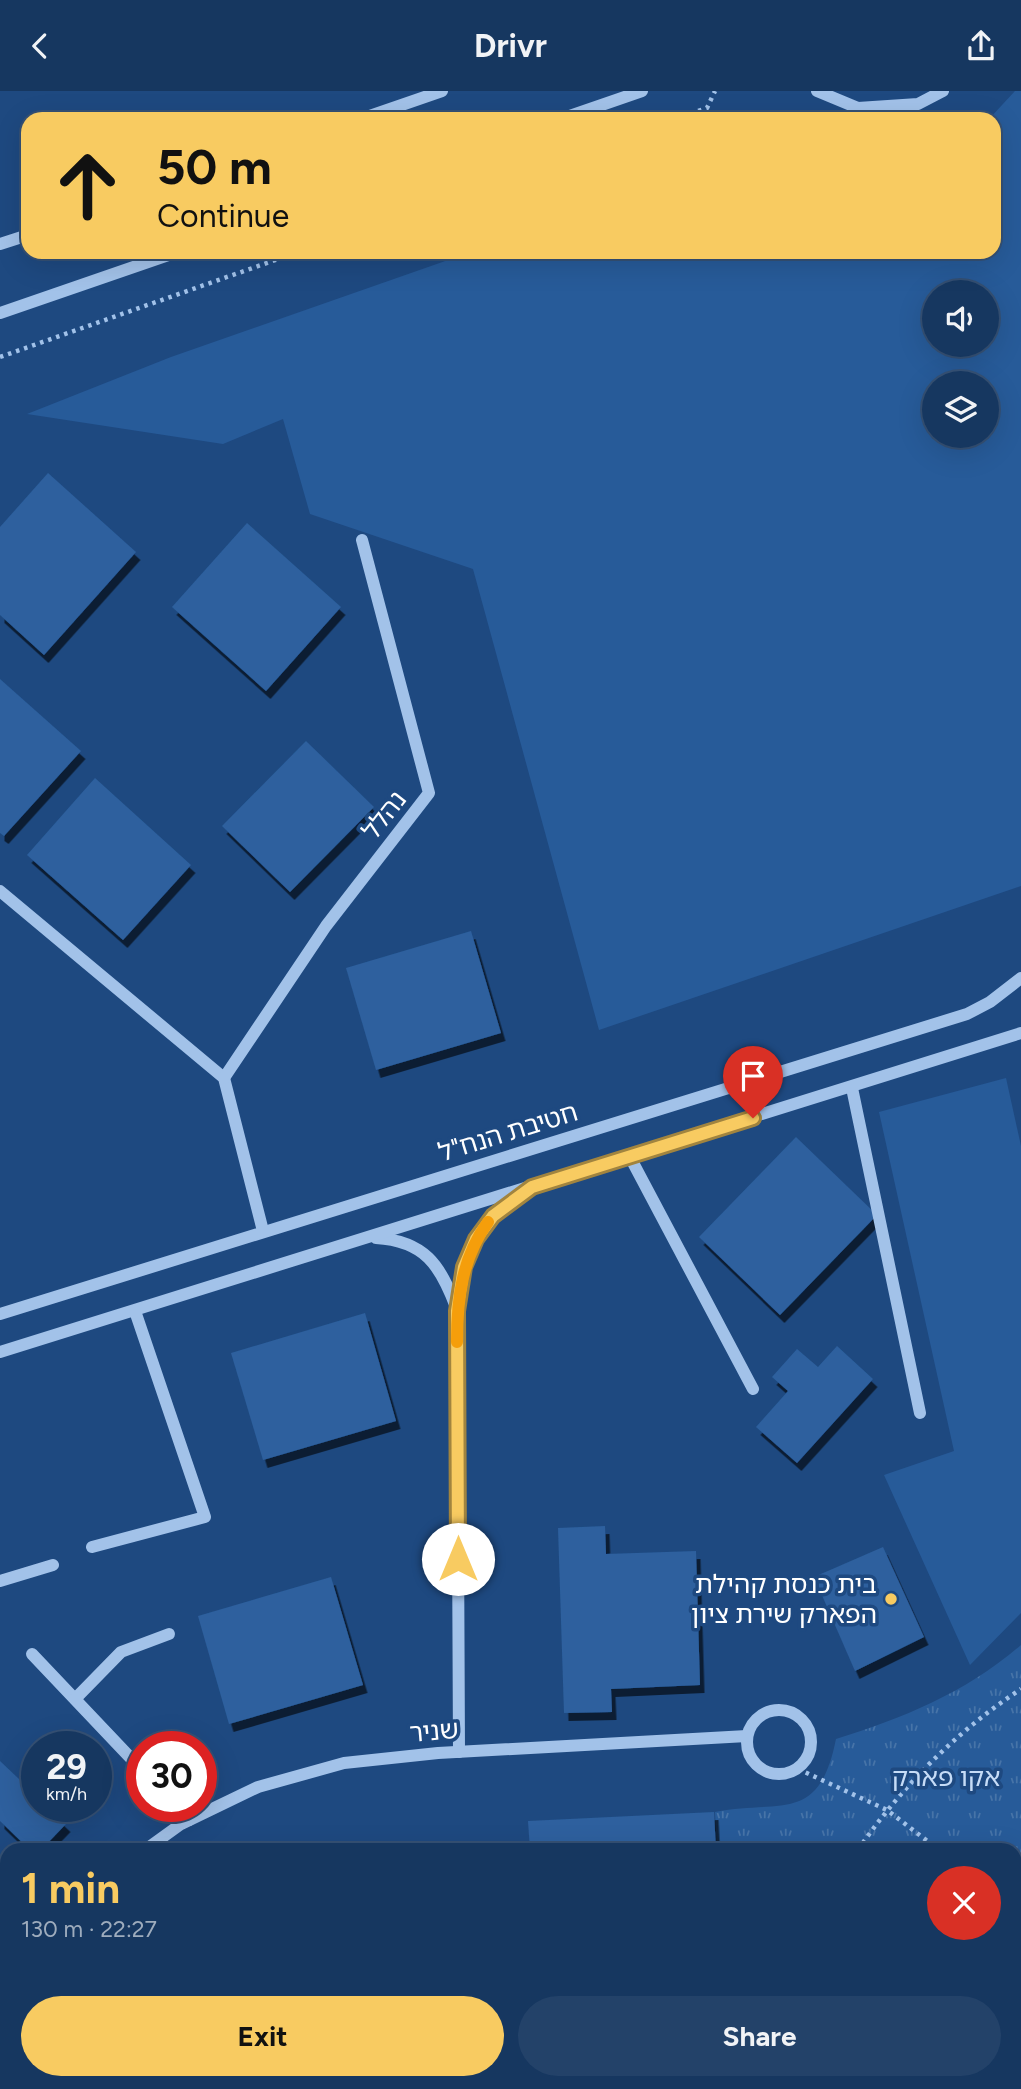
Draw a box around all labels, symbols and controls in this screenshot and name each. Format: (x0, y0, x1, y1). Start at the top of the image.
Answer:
icon: back (21, 27, 59, 65)
text: Drivr (474, 27, 547, 65)
icon: share (962, 27, 1000, 65)
text: 50 m (157, 137, 272, 196)
icon: ahead (42, 140, 133, 231)
text: Continue (157, 197, 289, 235)
map controls (922, 280, 999, 448)
button: sound (922, 280, 999, 357)
button: layers (922, 371, 999, 448)
street label: נהלל (355, 784, 413, 846)
pin (723, 1046, 783, 1118)
icon: arrive (734, 1057, 772, 1095)
street label: חטיבת הנח"ל (434, 1096, 582, 1168)
position arrow (421, 1522, 495, 1596)
place label: בית כנסת קהילת הפארק שירת ציון (691, 1568, 877, 1630)
marker: בית כנסת קהילת הפארק שירת ציון (883, 1591, 899, 1607)
street label: שניר (408, 1713, 460, 1749)
speed limit sign: 30 (126, 1731, 217, 1822)
text: 29 (46, 1746, 87, 1788)
park label: אקו פארק (892, 1761, 1000, 1793)
text: km/h (46, 1783, 87, 1805)
text: 1 min (21, 1863, 120, 1914)
button: close (927, 1866, 1001, 1940)
text: 130 m · 22:27 (21, 1915, 157, 1943)
button: Exit (21, 1996, 504, 2076)
button: Share (518, 1996, 1001, 2076)

